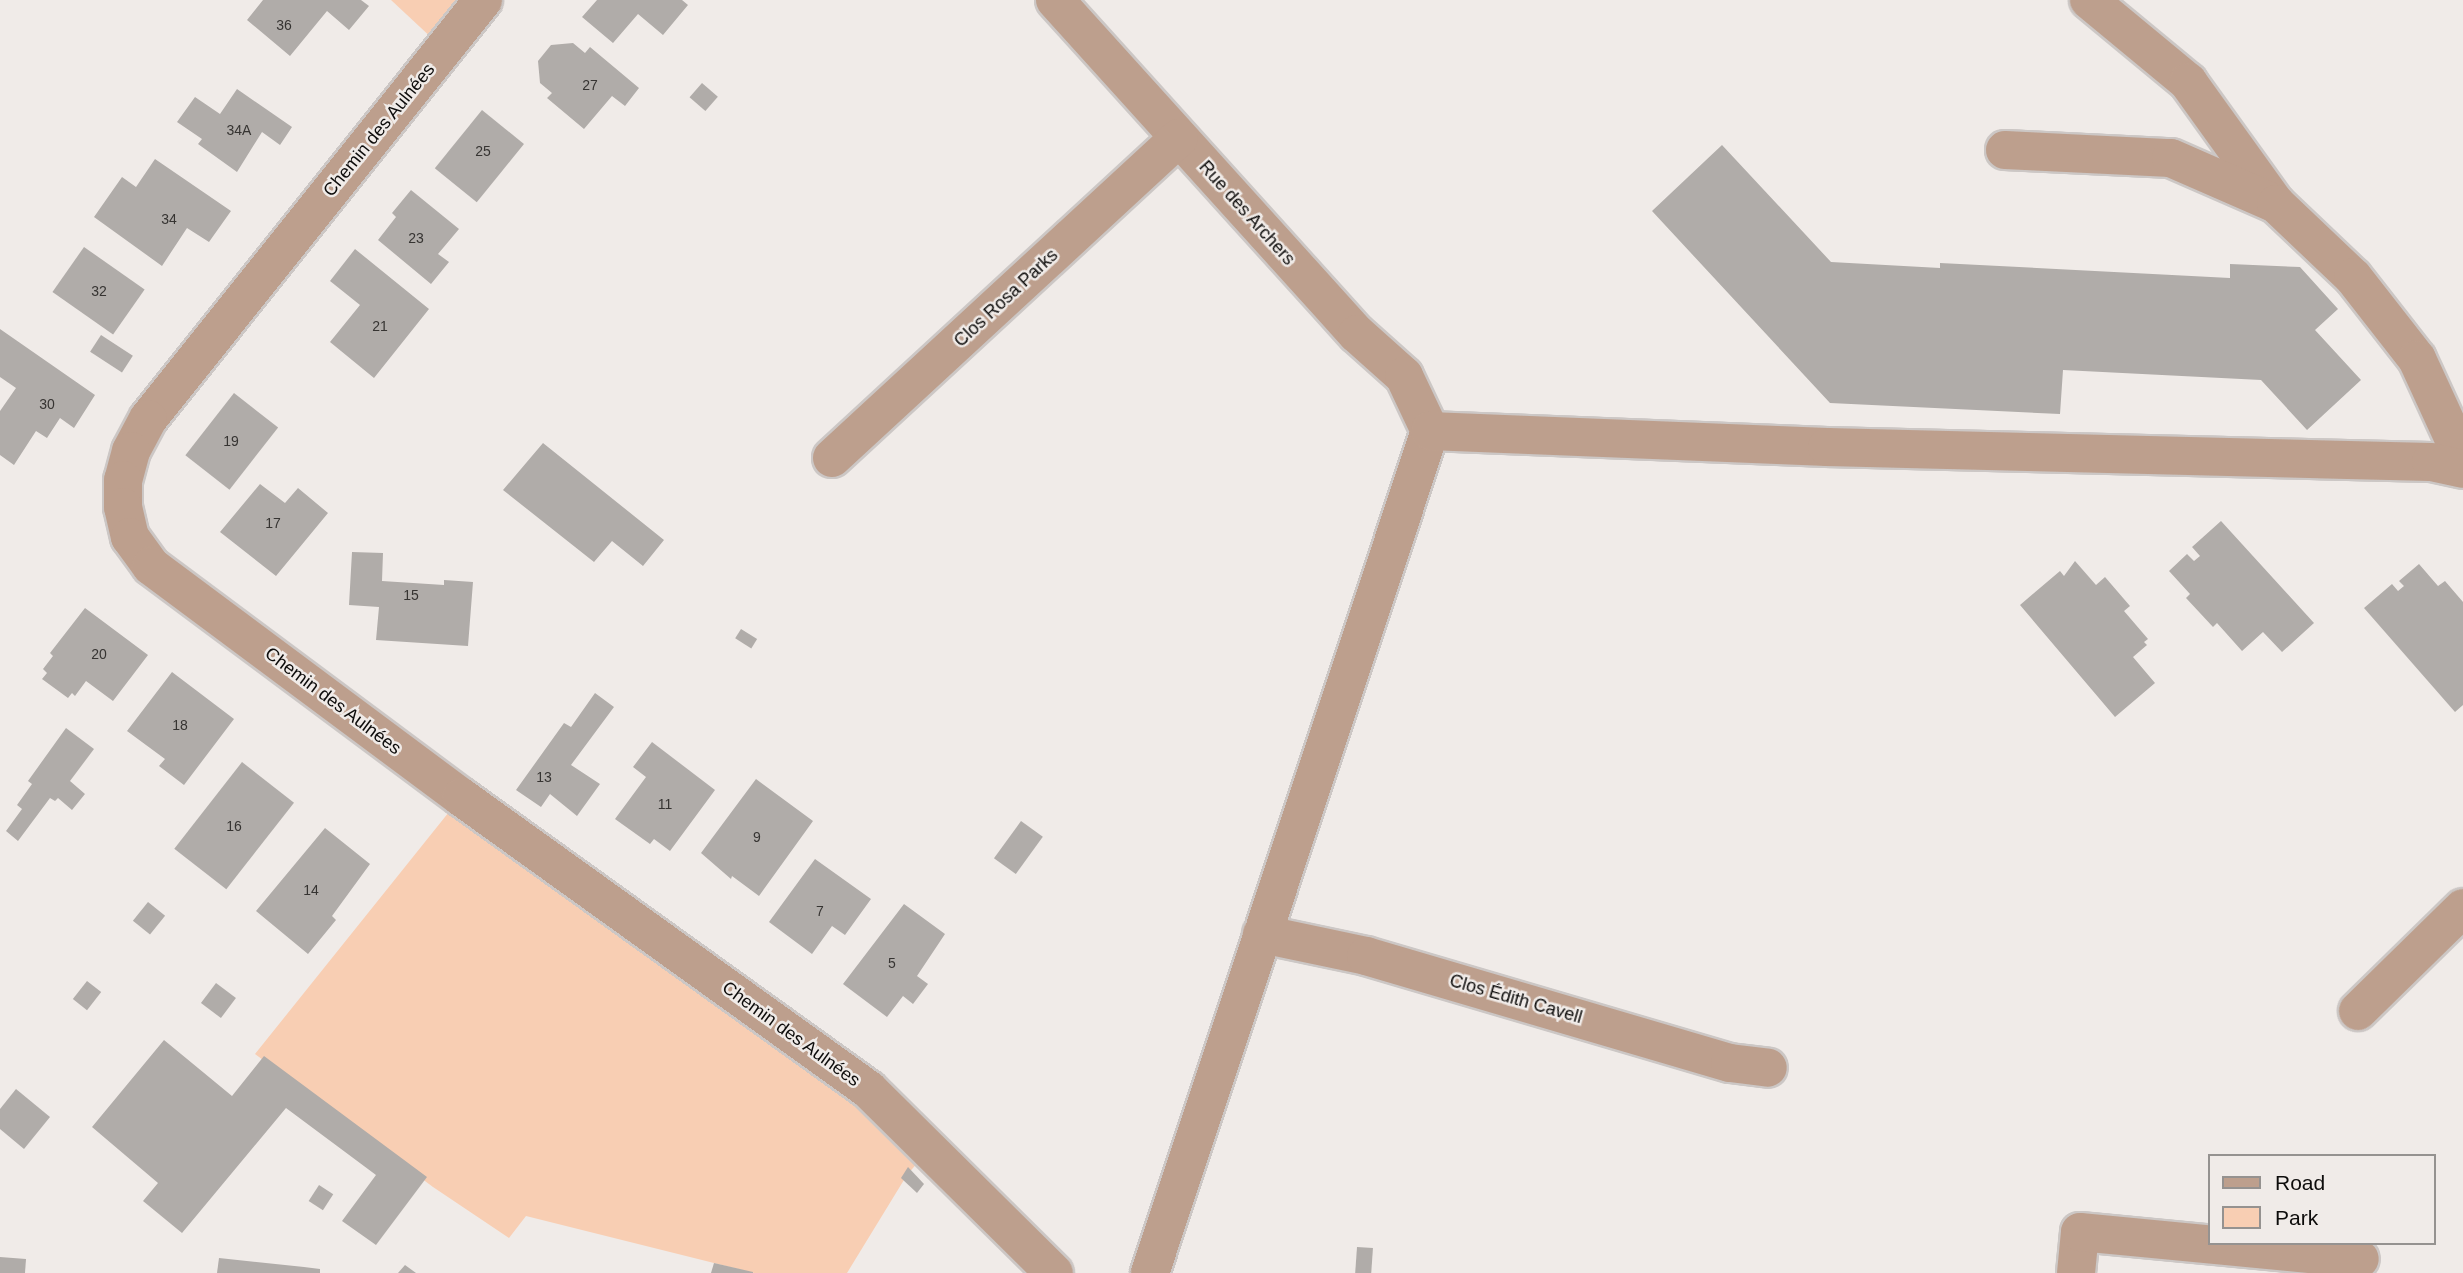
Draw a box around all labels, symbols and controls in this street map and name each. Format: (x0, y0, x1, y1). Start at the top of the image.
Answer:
house number: 36 (276, 17, 292, 33)
street label: Chemin des Aulnées (318, 59, 440, 201)
house number: 27 (582, 77, 598, 93)
house number: 34A (227, 122, 251, 138)
house number: 25 (475, 143, 491, 159)
street label: Rue des Archers (1194, 156, 1300, 270)
house number: 34 (161, 211, 177, 227)
house number: 23 (408, 230, 424, 246)
street label: Clos Rosa Parks (950, 244, 1062, 352)
house number: 32 (91, 283, 107, 299)
house number: 21 (372, 318, 388, 334)
house number: 30 (39, 396, 55, 412)
house number: 19 (223, 433, 239, 449)
house number: 17 (265, 515, 281, 531)
house number: 15 (403, 587, 419, 603)
street label: Chemin des Aulnées (260, 642, 406, 760)
house number: 20 (91, 646, 107, 662)
house number: 18 (172, 717, 188, 733)
house number: 13 (536, 769, 552, 785)
house number: 11 (658, 796, 672, 812)
house number: 16 (226, 818, 242, 834)
house number: 9 (753, 829, 761, 845)
house number: 14 (303, 882, 319, 898)
house number: 7 (816, 903, 824, 919)
house number: 5 (888, 955, 896, 971)
street label: Clos Édith Cavell (1447, 970, 1585, 1028)
street label: Chemin des Aulnées (717, 976, 865, 1092)
legend (2208, 1154, 2435, 1245)
text: Road (2275, 1171, 2325, 1194)
text: Park (2275, 1206, 2318, 1229)

